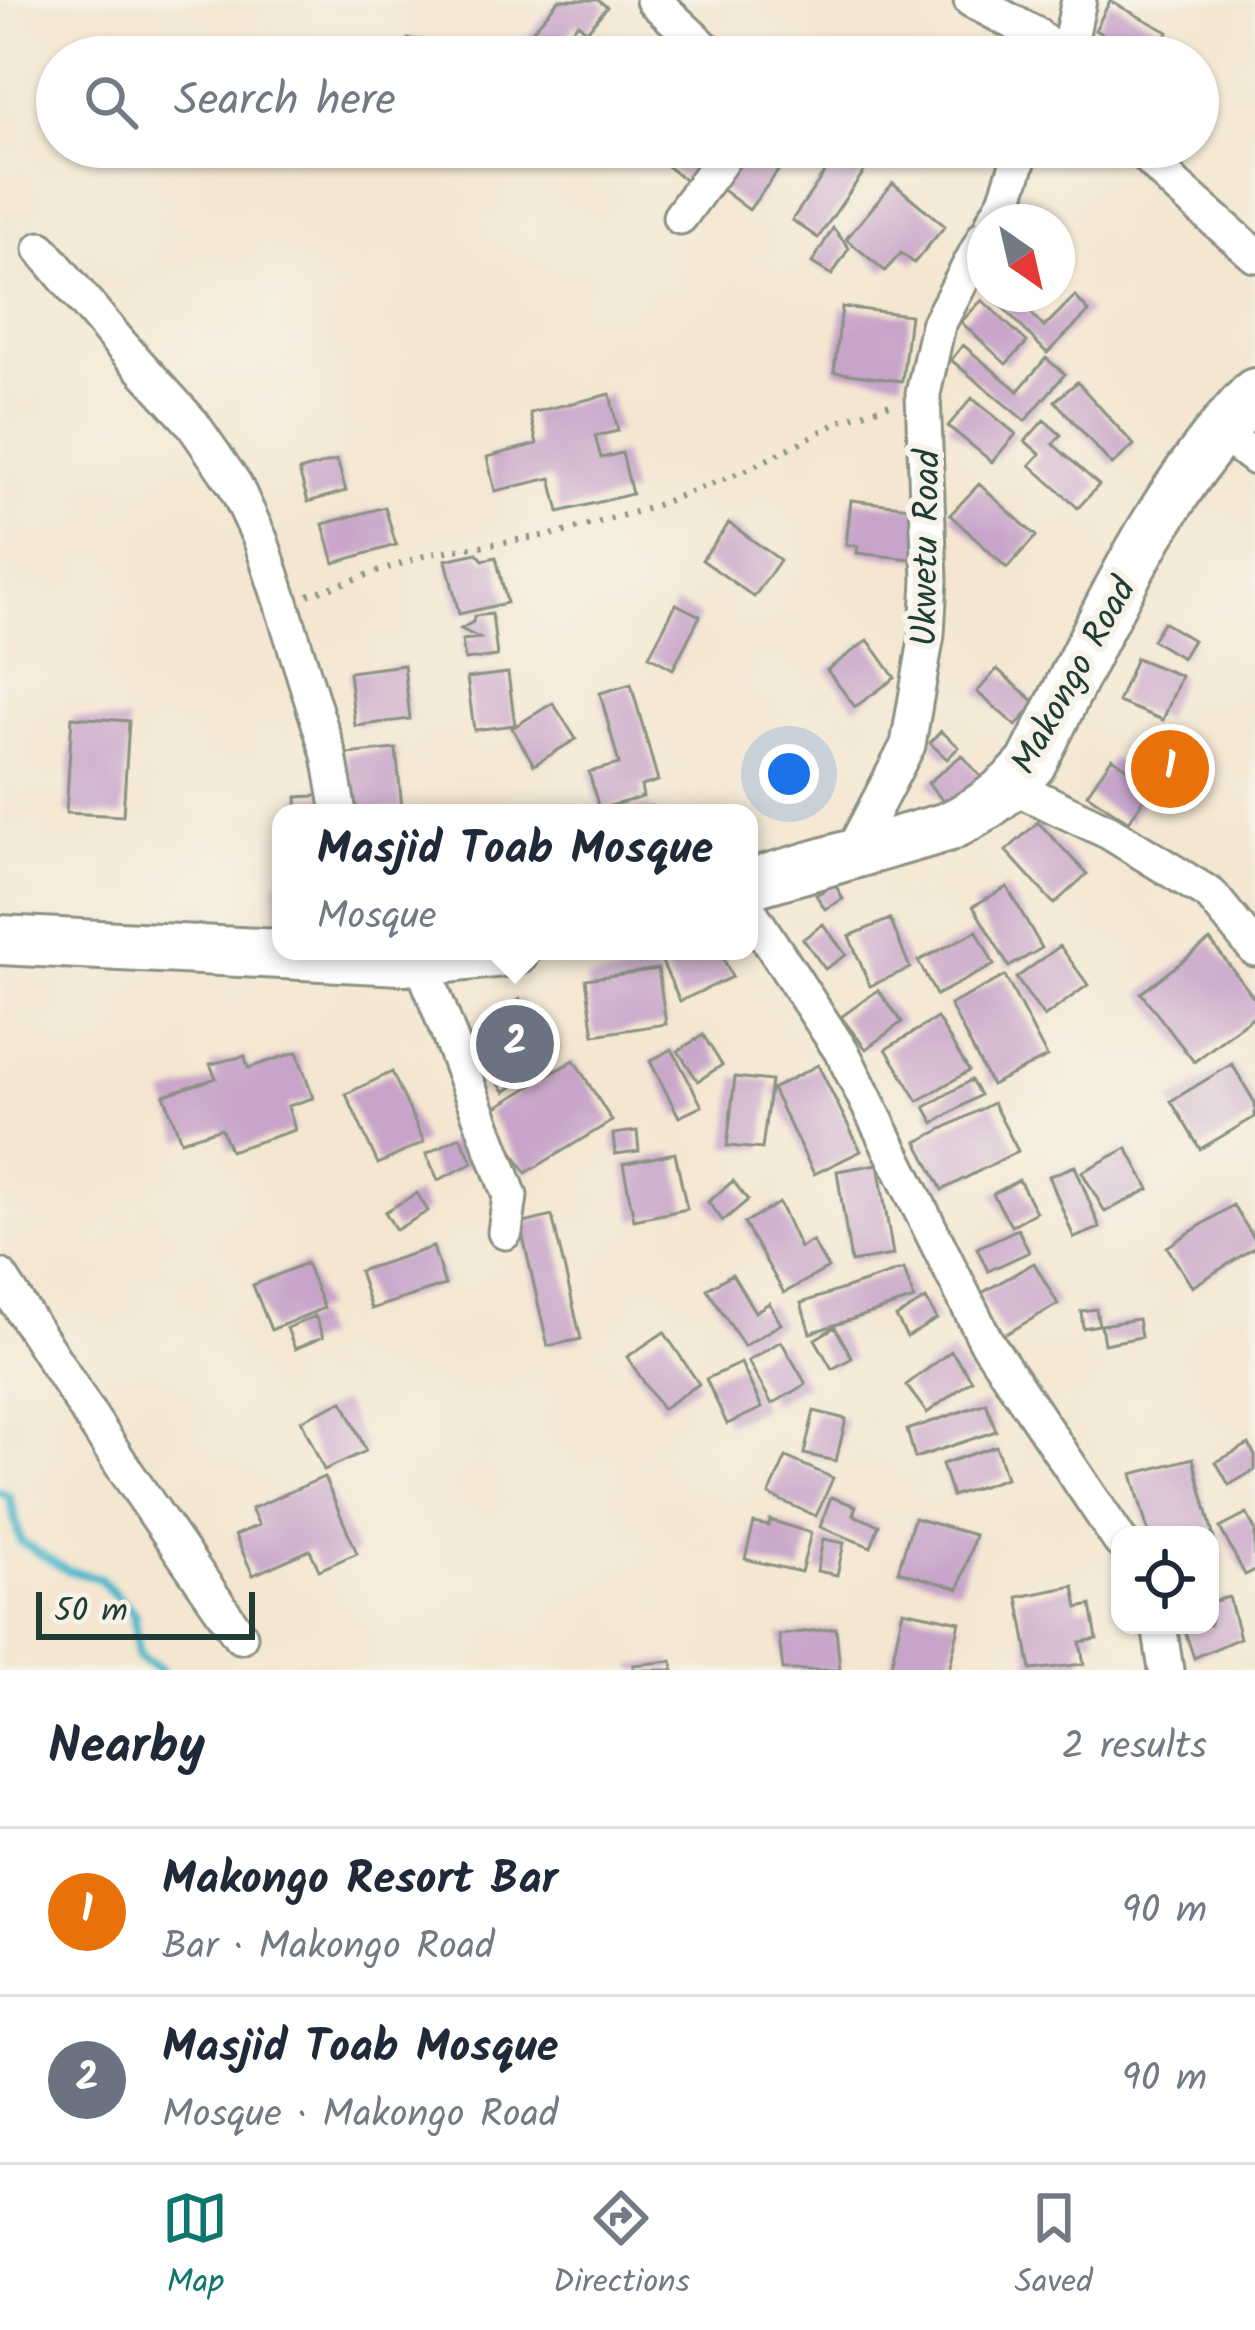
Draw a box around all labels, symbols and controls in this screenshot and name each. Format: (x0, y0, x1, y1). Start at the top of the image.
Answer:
search box (36, 36, 1219, 168)
text: Search here (174, 66, 396, 138)
icon: search (78, 69, 144, 135)
north arrow (967, 204, 1075, 312)
street label: Ukwetu Road (897, 448, 958, 647)
street label: Makongo Road (997, 567, 1153, 786)
pin: 1 (1131, 724, 1209, 814)
your location (759, 744, 819, 804)
popup (272, 804, 758, 960)
text: Masjid Toab Mosque (317, 815, 713, 887)
text: Mosque (317, 887, 437, 949)
pin: 2 (476, 999, 554, 1089)
map controls (1111, 1526, 1219, 1634)
button: locate (1111, 1526, 1219, 1634)
scale bar (36, 1586, 255, 1639)
text: 50 m (54, 1586, 128, 1639)
text: Nearby (48, 1708, 205, 1789)
text: 2 results (1062, 1717, 1207, 1779)
text: Makongo Resort Bar (162, 1845, 558, 1917)
text: 1 (81, 1881, 93, 1943)
text: 90 m (1122, 1881, 1207, 1943)
text: Bar · Makongo Road (162, 1917, 494, 1979)
text: Masjid Toab Mosque (162, 2013, 559, 2085)
text: 2 (76, 2049, 98, 2111)
text: 90 m (1122, 2049, 1207, 2111)
text: Mosque · Makongo Road (162, 2085, 558, 2147)
tab: Map (162, 2185, 228, 2310)
tab: Directions (553, 2185, 690, 2310)
tab: Saved (1014, 2185, 1093, 2310)

